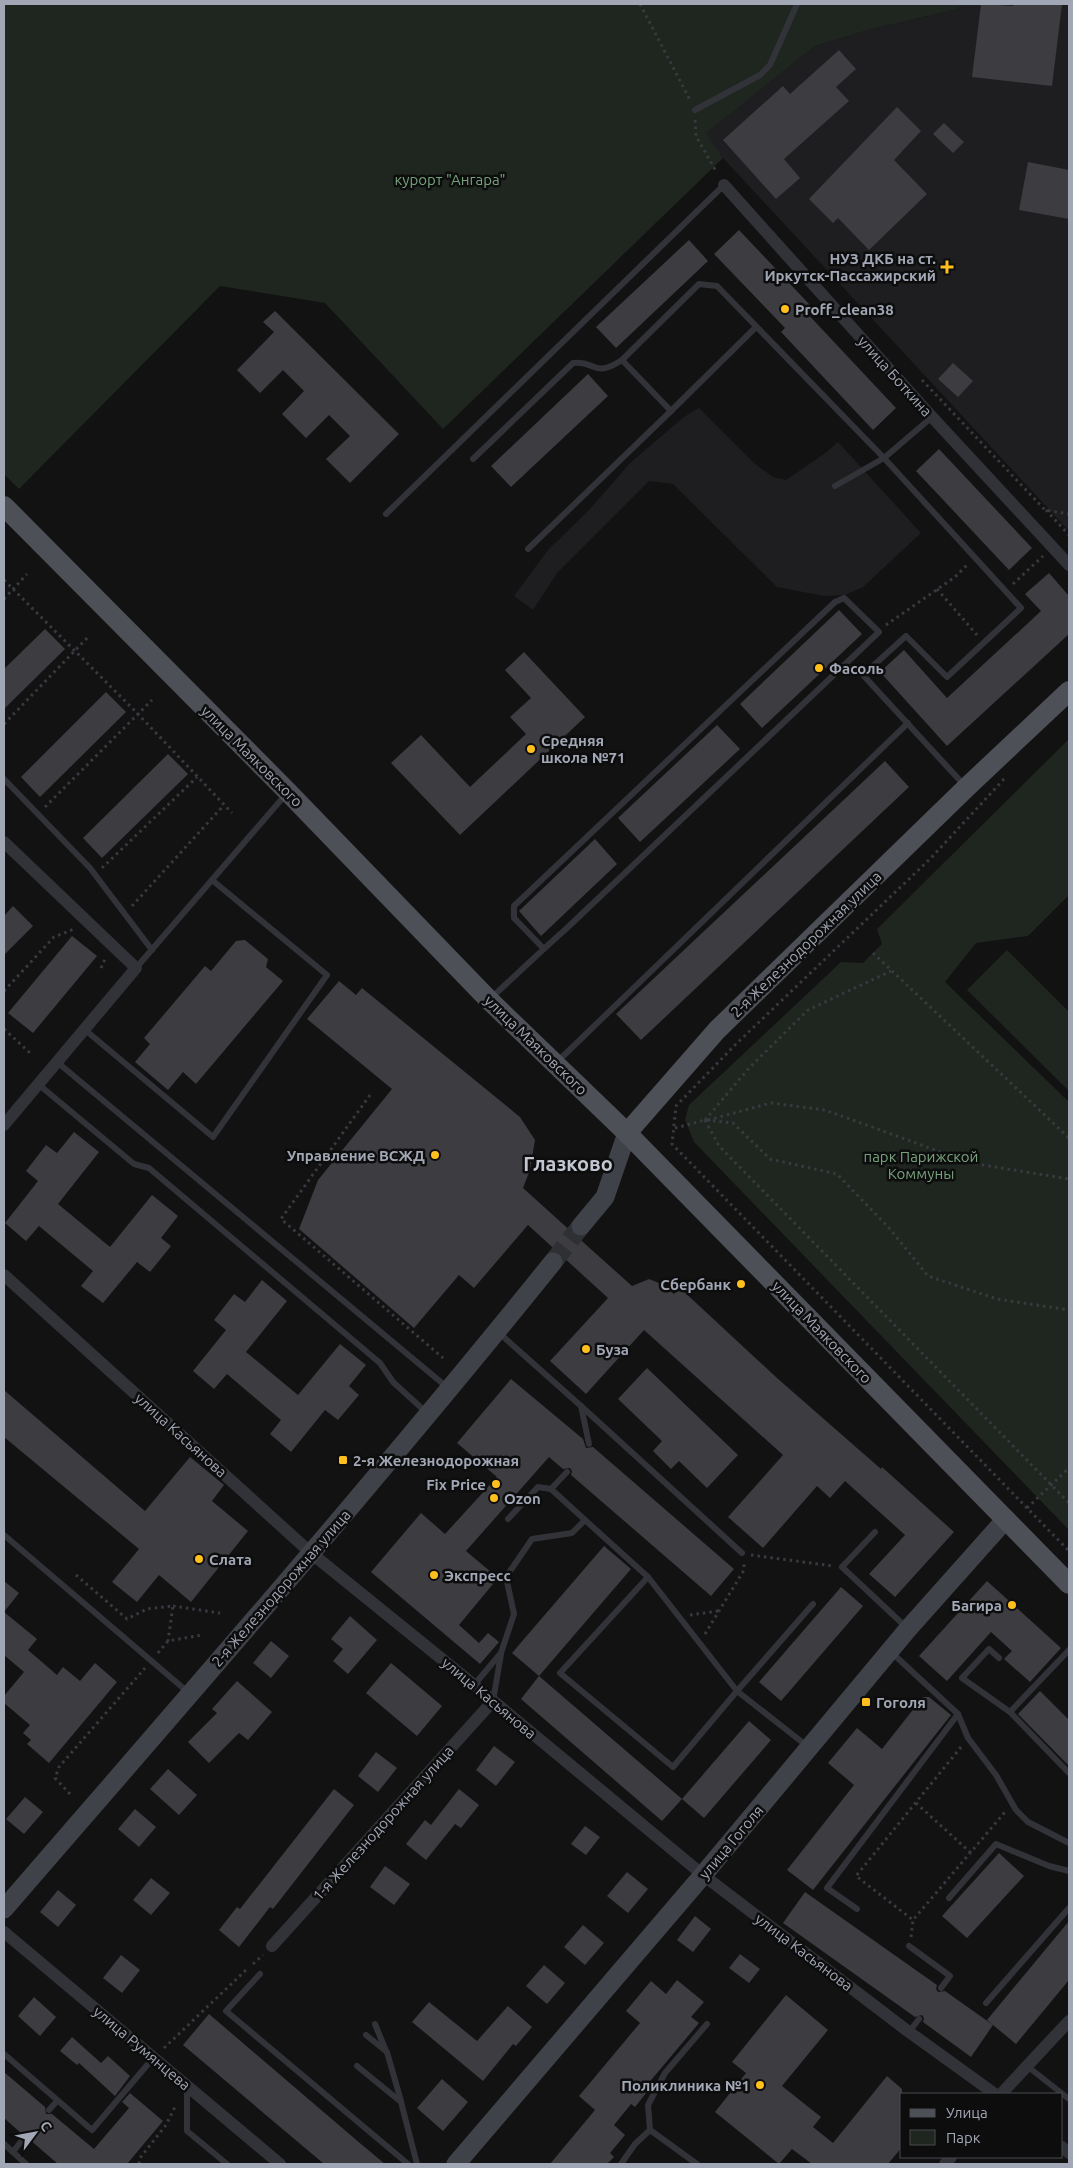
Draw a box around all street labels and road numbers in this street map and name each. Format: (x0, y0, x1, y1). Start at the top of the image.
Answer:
street label: улица Боткина (854, 332, 936, 420)
street label: улица Маяковского (198, 702, 306, 810)
street label: 2-я Железнодорожная улица (727, 868, 885, 1020)
street label: улица Маяковского (481, 992, 591, 1098)
street label: улица Маяковского (769, 1277, 875, 1387)
street label: улица Касьянова (132, 1389, 230, 1481)
street label: 2-я Железнодорожная улица (208, 1506, 354, 1670)
street label: улица Касьянова (438, 1654, 540, 1742)
street label: 1-я Железнодорожная улица (309, 1742, 457, 1904)
street label: улица Гоголя (695, 1802, 767, 1882)
street label: улица Касьянова (752, 1910, 856, 1994)
street label: улица Румянцева (90, 2002, 194, 2094)

